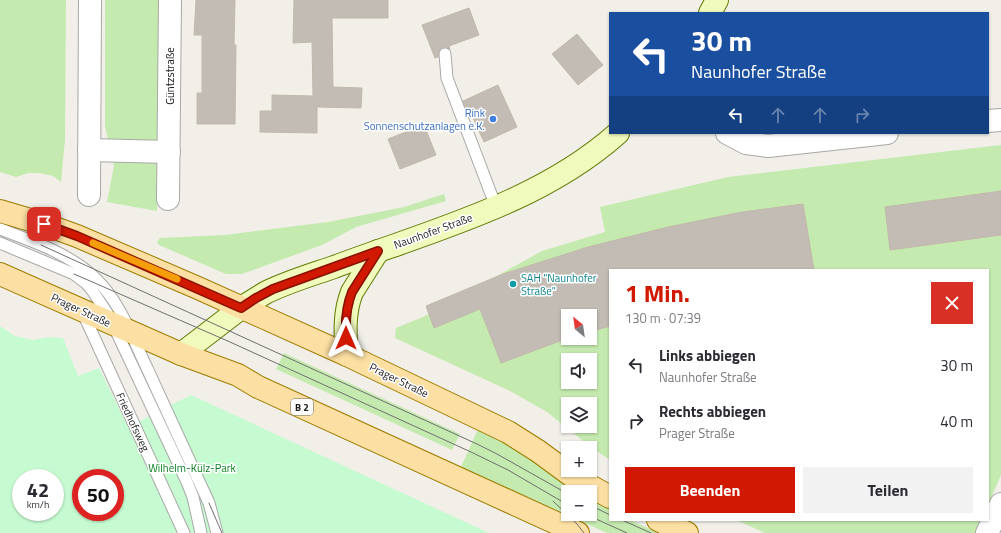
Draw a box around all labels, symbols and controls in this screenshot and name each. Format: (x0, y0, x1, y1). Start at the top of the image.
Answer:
text: 30 m (691, 19, 752, 62)
icon: left (625, 28, 677, 80)
street label: Güntzstraße (162, 47, 178, 105)
text: Naunhofer Straße (691, 58, 826, 85)
icon: left (725, 104, 747, 126)
icon: ahead (767, 104, 789, 126)
icon: ahead (809, 104, 831, 126)
icon: right (851, 104, 873, 126)
place label: Rink Sonnenschutzanlagen e.K. (364, 105, 486, 134)
marker: Rink Sonnenschutzanlagen e.K. (488, 114, 498, 124)
pin (27, 207, 61, 241)
street label: Naunhofer Straße (391, 209, 475, 253)
icon: arrive (33, 213, 55, 235)
place label: SAH "Naunhofer Straße" (521, 270, 597, 299)
text: 1 Min. (625, 275, 690, 311)
marker: SAH "Naunhofer Straße" (508, 279, 518, 289)
button: close (931, 282, 973, 324)
street label: Prager Straße (49, 289, 114, 331)
text: 130 m · 07:39 (625, 308, 701, 328)
north arrow (561, 309, 597, 345)
map controls (561, 309, 597, 521)
position arrow (325, 317, 367, 359)
text: Links abbiegen (659, 344, 756, 367)
button: sound (561, 353, 597, 389)
icon: left (625, 354, 647, 376)
text: 30 m (940, 354, 973, 377)
street label: Prager Straße (367, 359, 432, 401)
text: Naunhofer Straße (659, 367, 757, 387)
street label: Friedhofsweg (112, 390, 154, 454)
button: layers (561, 397, 597, 433)
road number: B 2 (291, 399, 313, 415)
text: Rechts abbiegen (659, 400, 766, 423)
icon: right (625, 410, 647, 432)
text: 40 m (940, 410, 973, 433)
text: Prager Straße (659, 423, 735, 443)
button: + (561, 441, 597, 477)
park label: Wilhelm-Külz-Park (148, 460, 237, 476)
button: Beenden (625, 467, 795, 513)
button: Teilen (803, 467, 973, 513)
speed limit sign: 50 (72, 469, 124, 521)
text: 42 (27, 474, 49, 505)
button: − (561, 485, 597, 521)
text: km/h (27, 497, 49, 512)

